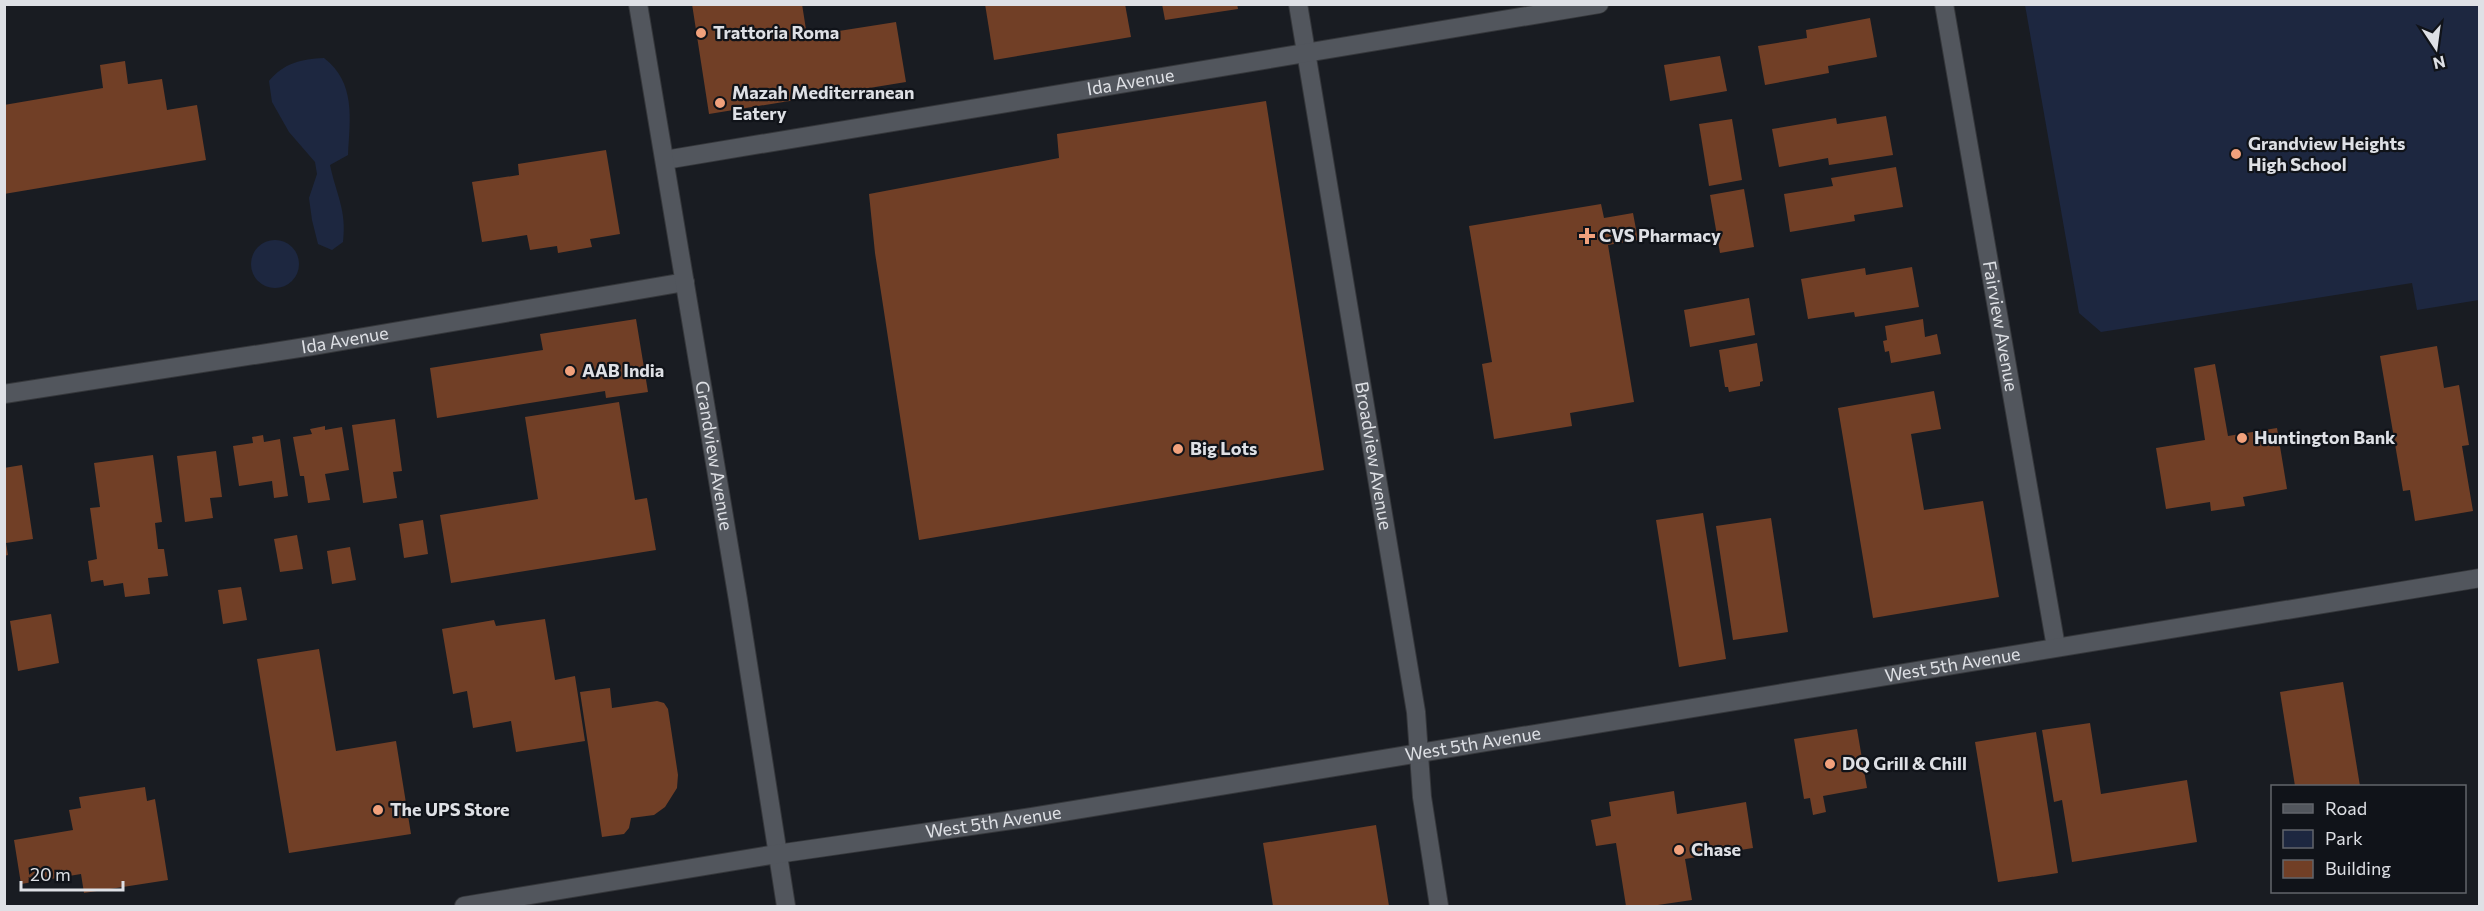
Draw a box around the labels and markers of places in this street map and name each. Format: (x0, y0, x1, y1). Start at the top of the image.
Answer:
place label: Trattoria Roma (713, 21, 839, 43)
marker: Trattoria Roma (694, 26, 708, 40)
place label: Mazah Mediterranean Eatery (732, 81, 914, 124)
marker: Mazah Mediterranean Eatery (713, 96, 727, 110)
place label: Grandview Heights High School (2248, 132, 2405, 175)
marker: Grandview Heights High School (2229, 147, 2243, 161)
place label: CVS Pharmacy (1599, 224, 1721, 246)
marker: CVS Pharmacy (1580, 229, 1594, 243)
place label: AAB India (582, 359, 664, 381)
marker: AAB India (563, 364, 577, 378)
place label: Huntington Bank (2254, 426, 2396, 448)
marker: Huntington Bank (2235, 431, 2249, 445)
place label: Big Lots (1190, 437, 1257, 459)
marker: Big Lots (1171, 442, 1185, 456)
place label: DQ Grill & Chill (1842, 752, 1967, 774)
marker: DQ Grill & Chill (1823, 757, 1837, 771)
place label: The UPS Store (390, 798, 510, 820)
marker: The UPS Store (371, 803, 385, 817)
place label: Chase (1691, 838, 1741, 860)
marker: Chase (1672, 843, 1686, 857)

